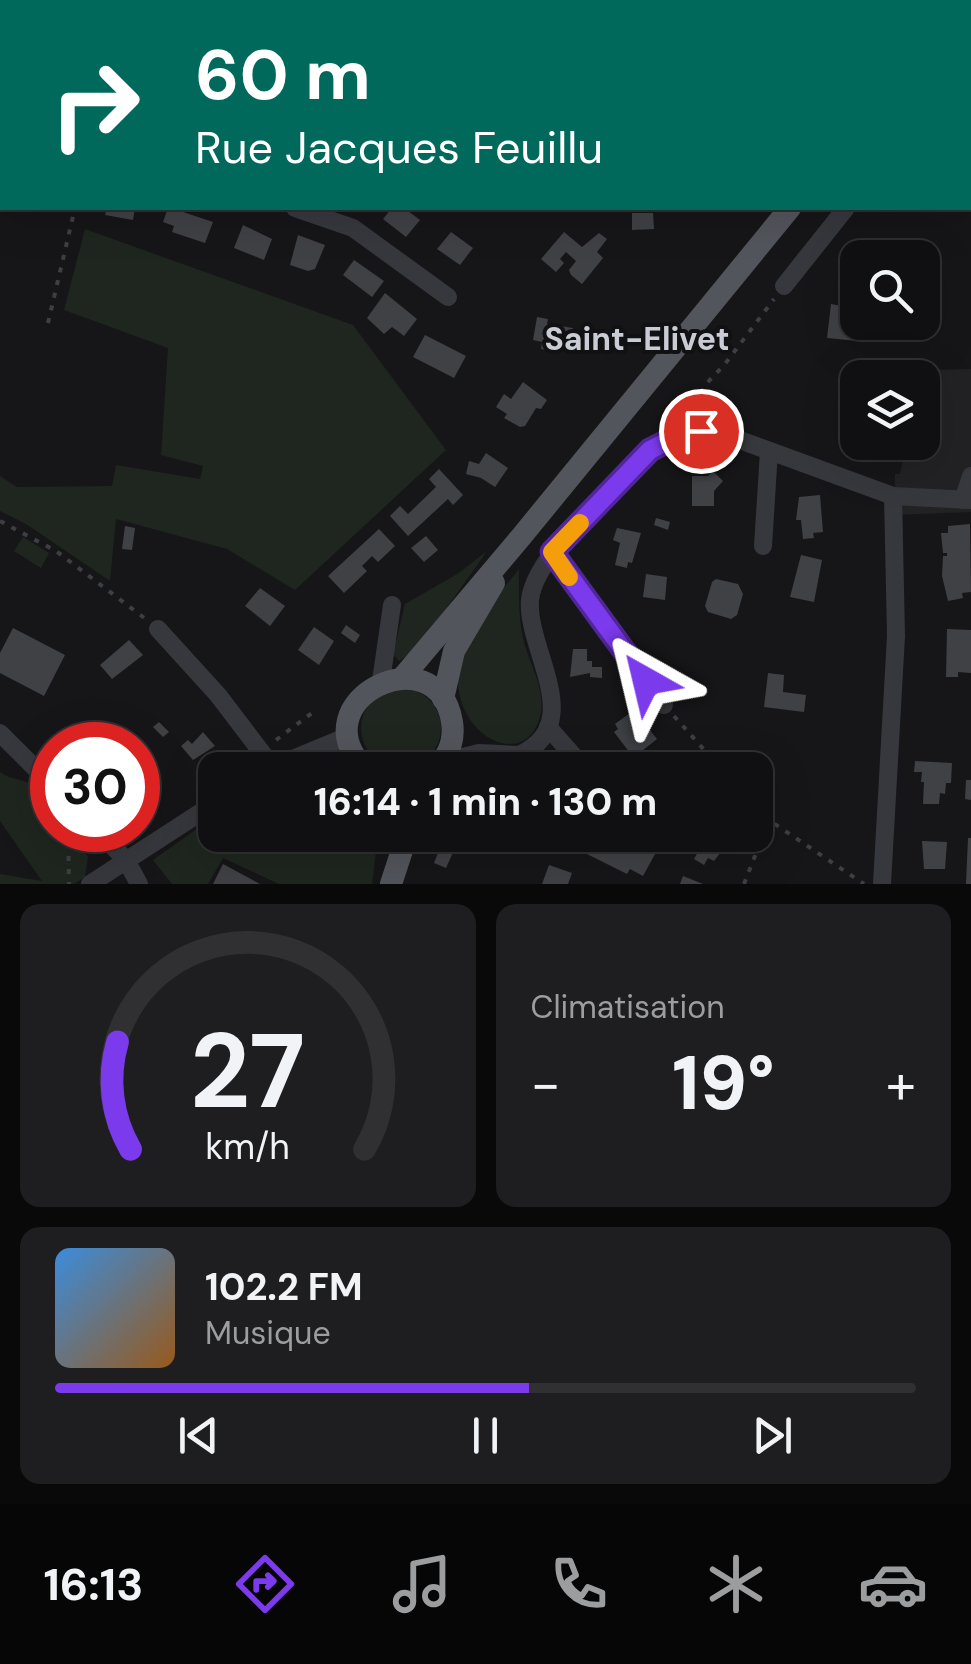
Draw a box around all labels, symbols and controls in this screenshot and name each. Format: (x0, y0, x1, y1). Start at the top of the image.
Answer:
text: 60 m (195, 30, 371, 121)
icon: right (30, 40, 160, 170)
text: Rue Jacques Feuillu (195, 118, 603, 177)
map controls (840, 240, 940, 460)
button: search (840, 240, 940, 340)
district label: Saint-Elivet (544, 318, 730, 360)
button: layers (840, 360, 940, 460)
pin (659, 389, 744, 474)
icon: arrive (674, 404, 729, 459)
position arrow (594, 629, 698, 733)
speed limit sign: 30 (30, 722, 160, 852)
text: 16:14 · 1 min · 130 m (314, 777, 657, 827)
text: Climatisation (531, 986, 725, 1028)
text: 27 (190, 1004, 305, 1139)
text: 19° (672, 1035, 775, 1132)
text: − (531, 1048, 561, 1120)
text: + (886, 1048, 916, 1120)
text: km/h (206, 1124, 290, 1170)
text: 102.2 FM (205, 1262, 363, 1312)
text: Musique (205, 1312, 331, 1354)
icon: previous (171, 1408, 226, 1463)
icon: pause (458, 1408, 513, 1463)
icon: next (745, 1408, 800, 1463)
icon: directions (230, 1549, 300, 1619)
icon: music (387, 1549, 457, 1619)
icon: phone (544, 1549, 614, 1619)
icon: climate (701, 1549, 771, 1619)
icon: car (858, 1549, 928, 1619)
text: 16:13 (43, 1555, 143, 1614)

